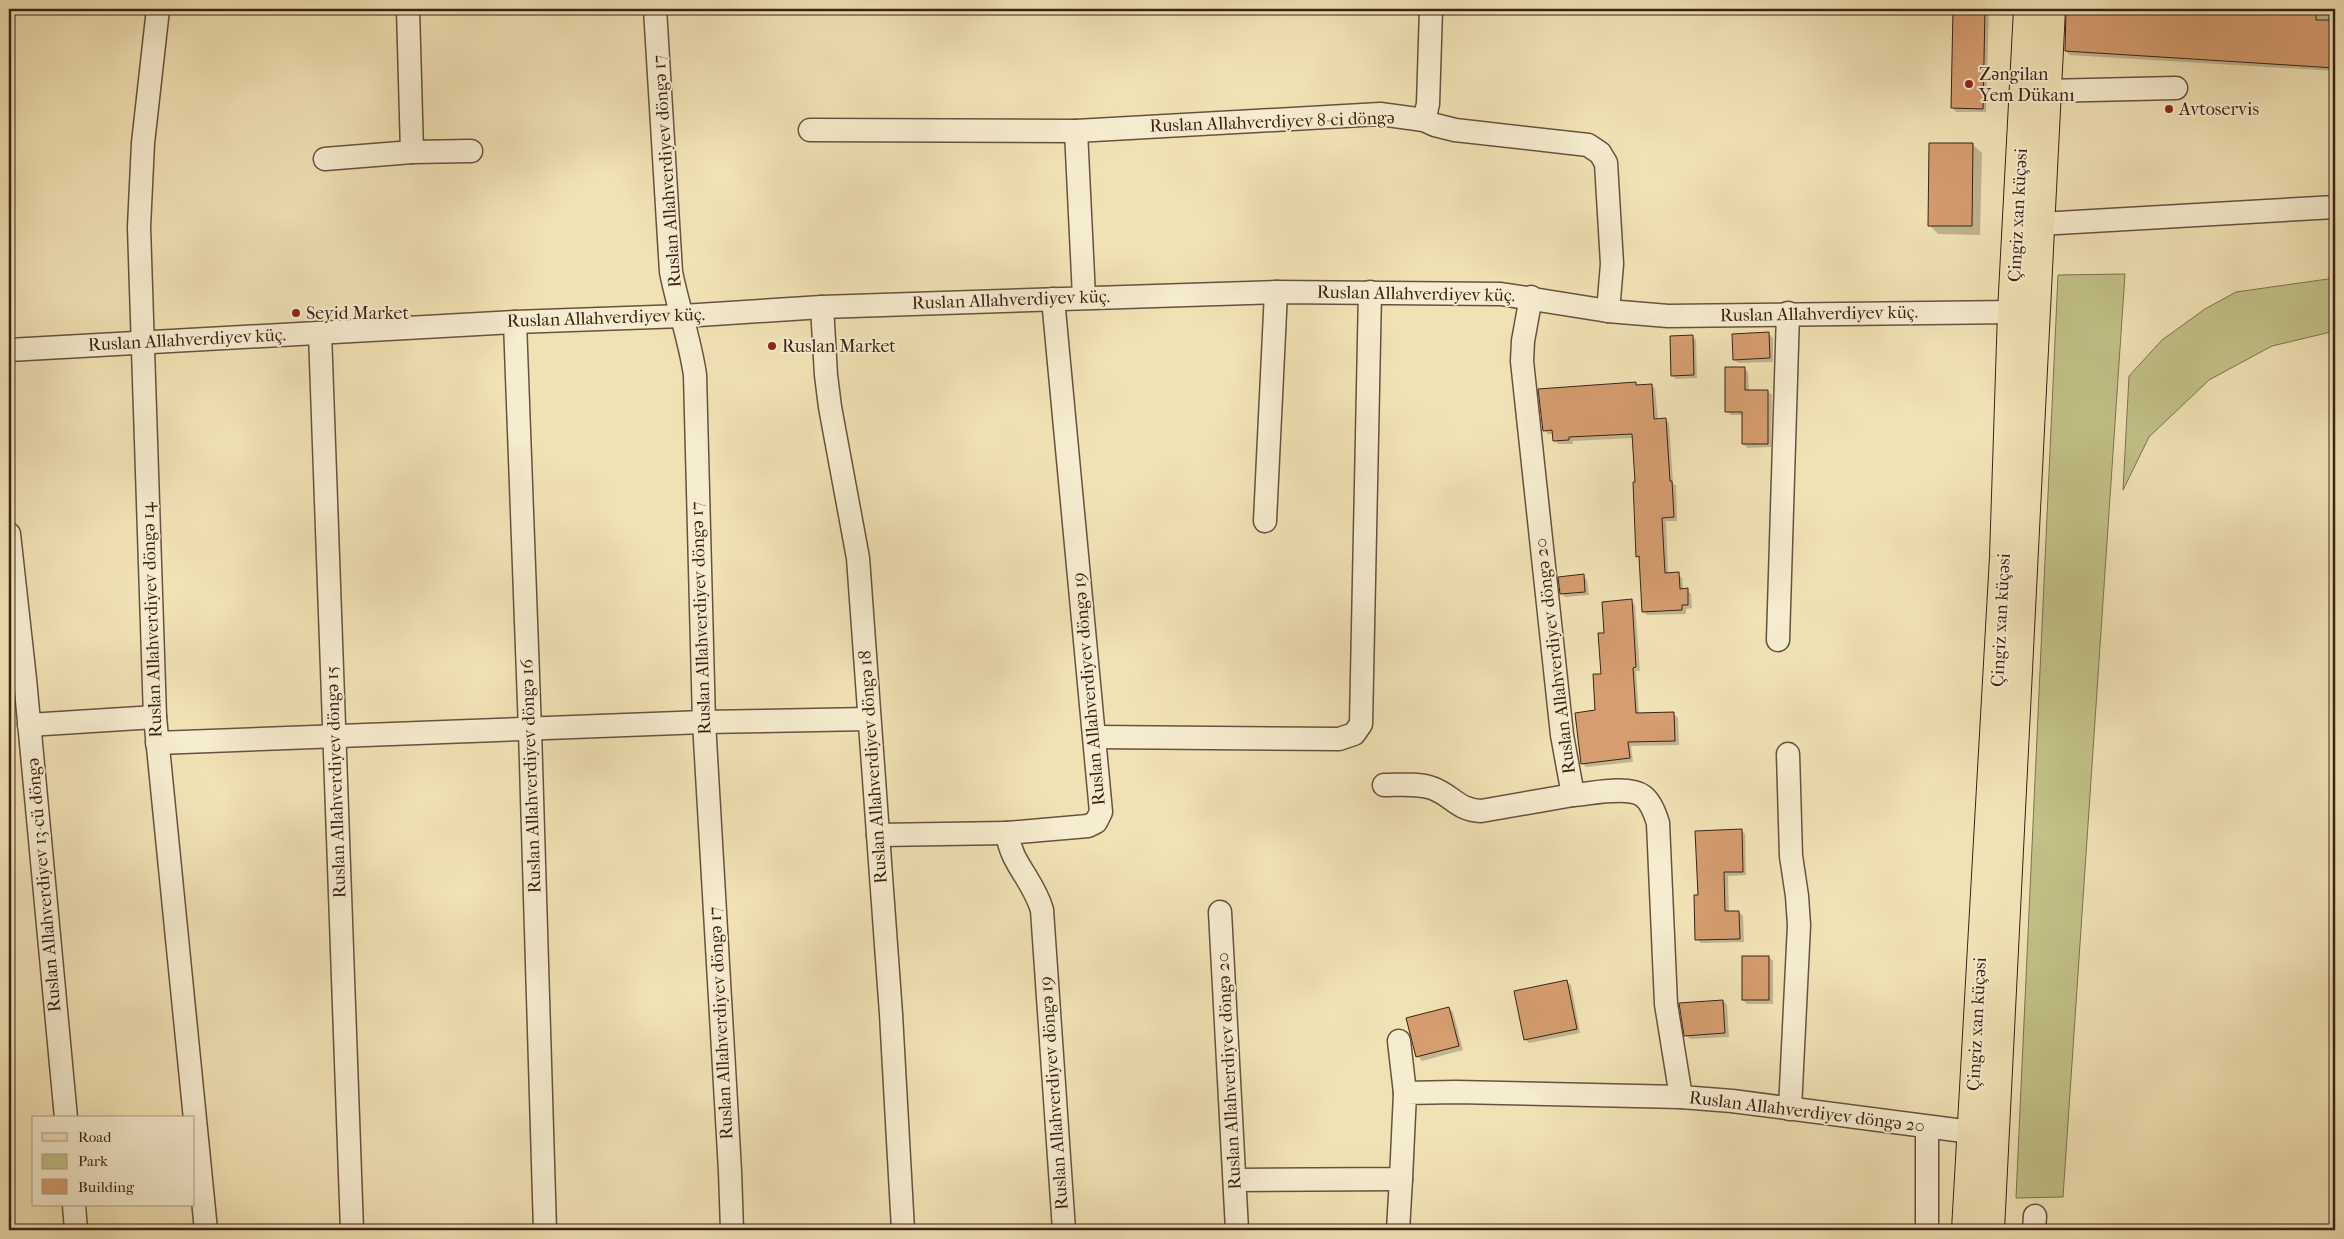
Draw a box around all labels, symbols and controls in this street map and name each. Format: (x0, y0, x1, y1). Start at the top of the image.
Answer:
street label: Ruslan Allahverdiyev döngə 17 (648, 54, 686, 288)
place label: Zəngilan Yem Dükanı (1978, 64, 2075, 106)
marker: Zəngilan Yem Dükanı (1963, 78, 1975, 90)
place label: Avtoservis (2178, 99, 2259, 120)
marker: Avtoservis (2163, 103, 2175, 115)
street label: Ruslan Allahverdiyev 8-ci döngə (1149, 107, 1395, 137)
street label: Çingiz xan küçəsi (2004, 147, 2033, 283)
street label: Ruslan Allahverdiyev küç. (1317, 282, 1515, 306)
street label: Ruslan Allahverdiyev küç. (912, 286, 1110, 314)
street label: Ruslan Allahverdiyev küç. (1720, 302, 1918, 326)
place label: Seyid Market (306, 303, 409, 324)
street label: Ruslan Allahverdiyev küç. (507, 304, 705, 332)
marker: Seyid Market (290, 307, 302, 319)
street label: Ruslan Allahverdiyev küç. (87, 324, 287, 356)
place label: Ruslan Market (782, 336, 896, 357)
marker: Ruslan Market (766, 340, 778, 352)
street label: Ruslan Allahverdiyev döngə 17 (686, 501, 716, 735)
street label: Ruslan Allahverdiyev döngə 14 (137, 502, 167, 738)
street label: Ruslan Allahverdiyev döngə 20 (1530, 537, 1580, 775)
street label: Çingiz xan küçəsi (1987, 552, 2016, 688)
street label: Ruslan Allahverdiyev döngə 19 (1068, 571, 1110, 807)
street label: Ruslan Allahverdiyev döngə 18 (854, 650, 892, 884)
street label: Ruslan Allahverdiyev döngə 16 (516, 658, 546, 893)
street label: Ruslan Allahverdiyev döngə 15 (321, 665, 351, 898)
street label: Ruslan Allahverdiyev 13-cü döngə (22, 757, 66, 1013)
street label: Ruslan Allahverdiyev döngə 17 (704, 906, 738, 1140)
street label: Ruslan Allahverdiyev döngə 20 (1212, 952, 1246, 1190)
street label: Çingiz xan küçəsi (1963, 956, 1992, 1092)
street label: Ruslan Allahverdiyev döngə 19 (1035, 976, 1073, 1210)
street label: Ruslan Allahverdiyev döngə 20 (1688, 1087, 1926, 1137)
legend (32, 1116, 195, 1206)
text: Road (78, 1128, 112, 1146)
text: Park (78, 1152, 108, 1170)
text: Building (78, 1178, 135, 1196)

